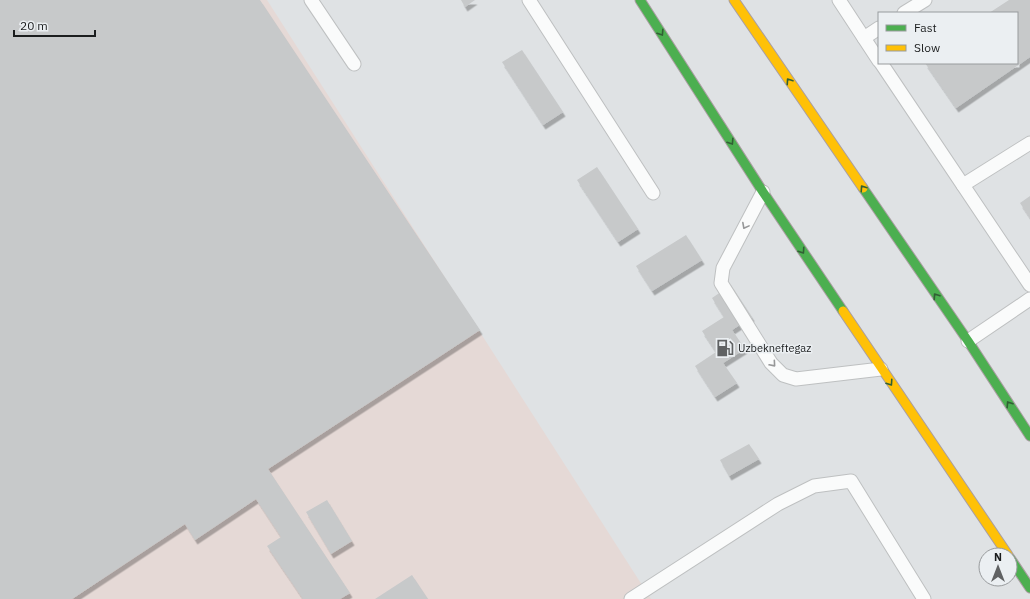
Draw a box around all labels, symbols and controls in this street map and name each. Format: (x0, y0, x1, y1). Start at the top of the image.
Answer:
scale bar (14, 12, 95, 38)
legend (878, 12, 1018, 64)
text: 20 m (20, 18, 48, 33)
text: Fast (914, 20, 937, 35)
one-way arrow (657, 29, 664, 36)
text: Slow (914, 40, 940, 55)
one-way arrow (786, 78, 794, 85)
one-way arrow (727, 138, 734, 145)
one-way arrow (860, 185, 868, 192)
one-way arrow (742, 222, 749, 230)
one-way arrow (798, 247, 805, 254)
one-way arrow (934, 293, 941, 300)
fuel station icon: Uzbekneftegaz (715, 338, 735, 358)
place label: Uzbekneftegaz (738, 341, 811, 355)
one-way arrow (768, 359, 775, 366)
one-way arrow (885, 379, 893, 386)
one-way arrow (1006, 401, 1013, 408)
north arrow (978, 547, 1018, 587)
text: N (994, 550, 1002, 564)

